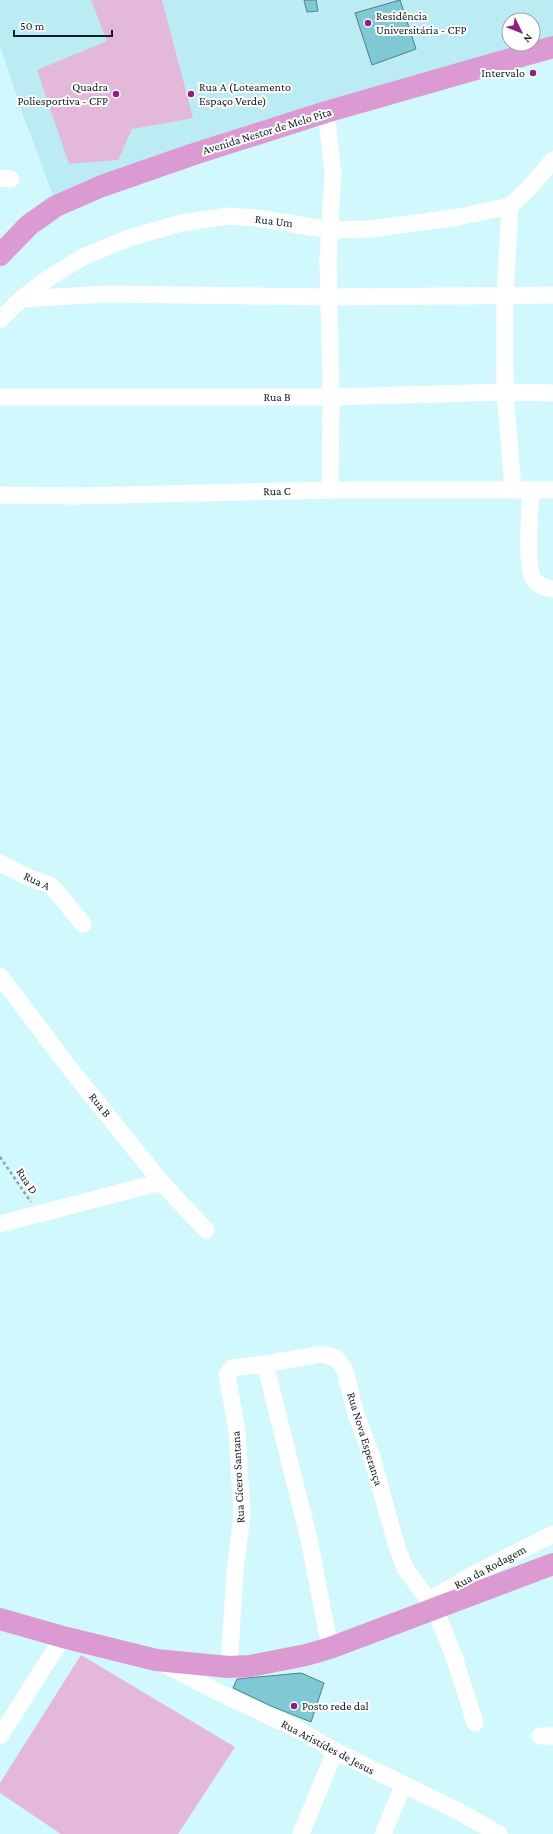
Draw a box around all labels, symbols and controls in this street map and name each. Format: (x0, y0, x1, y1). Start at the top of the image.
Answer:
place label: Residência Universitária - CFP (376, 9, 466, 37)
scale bar (14, 12, 112, 38)
north arrow (501, 12, 541, 52)
marker: Residência Universitária - CFP (363, 18, 373, 28)
text: 50 m (20, 19, 45, 33)
text: N (521, 32, 535, 46)
place label: Intervalo (481, 66, 525, 80)
marker: Intervalo (528, 68, 538, 78)
place label: Quadra Poliesportiva - CFP (17, 80, 108, 108)
place label: Rua A (Loteamento Espaço Verde) (199, 80, 291, 108)
marker: Quadra Poliesportiva - CFP (111, 89, 121, 99)
marker: Rua A (Loteamento Espaço Verde) (186, 89, 196, 99)
street label: Avenida Nestor de Melo Pita (201, 105, 334, 157)
street label: Rua Um (254, 212, 294, 230)
street label: Rua B (263, 390, 291, 404)
street label: Rua C (263, 484, 291, 498)
street label: Rua A (22, 869, 53, 893)
street label: Rua B (86, 1090, 114, 1120)
street label: Rua D (13, 1165, 41, 1197)
street label: Rua Nova Esperança (344, 1391, 386, 1488)
street label: Rua Cícero Santana (229, 1430, 247, 1523)
street label: Rua da Rodagem (451, 1542, 529, 1592)
place label: Posto rede dal (302, 1699, 369, 1713)
marker: Posto rede dal (289, 1701, 299, 1711)
street label: Rua Aristídes de Jesus (279, 1716, 377, 1778)

